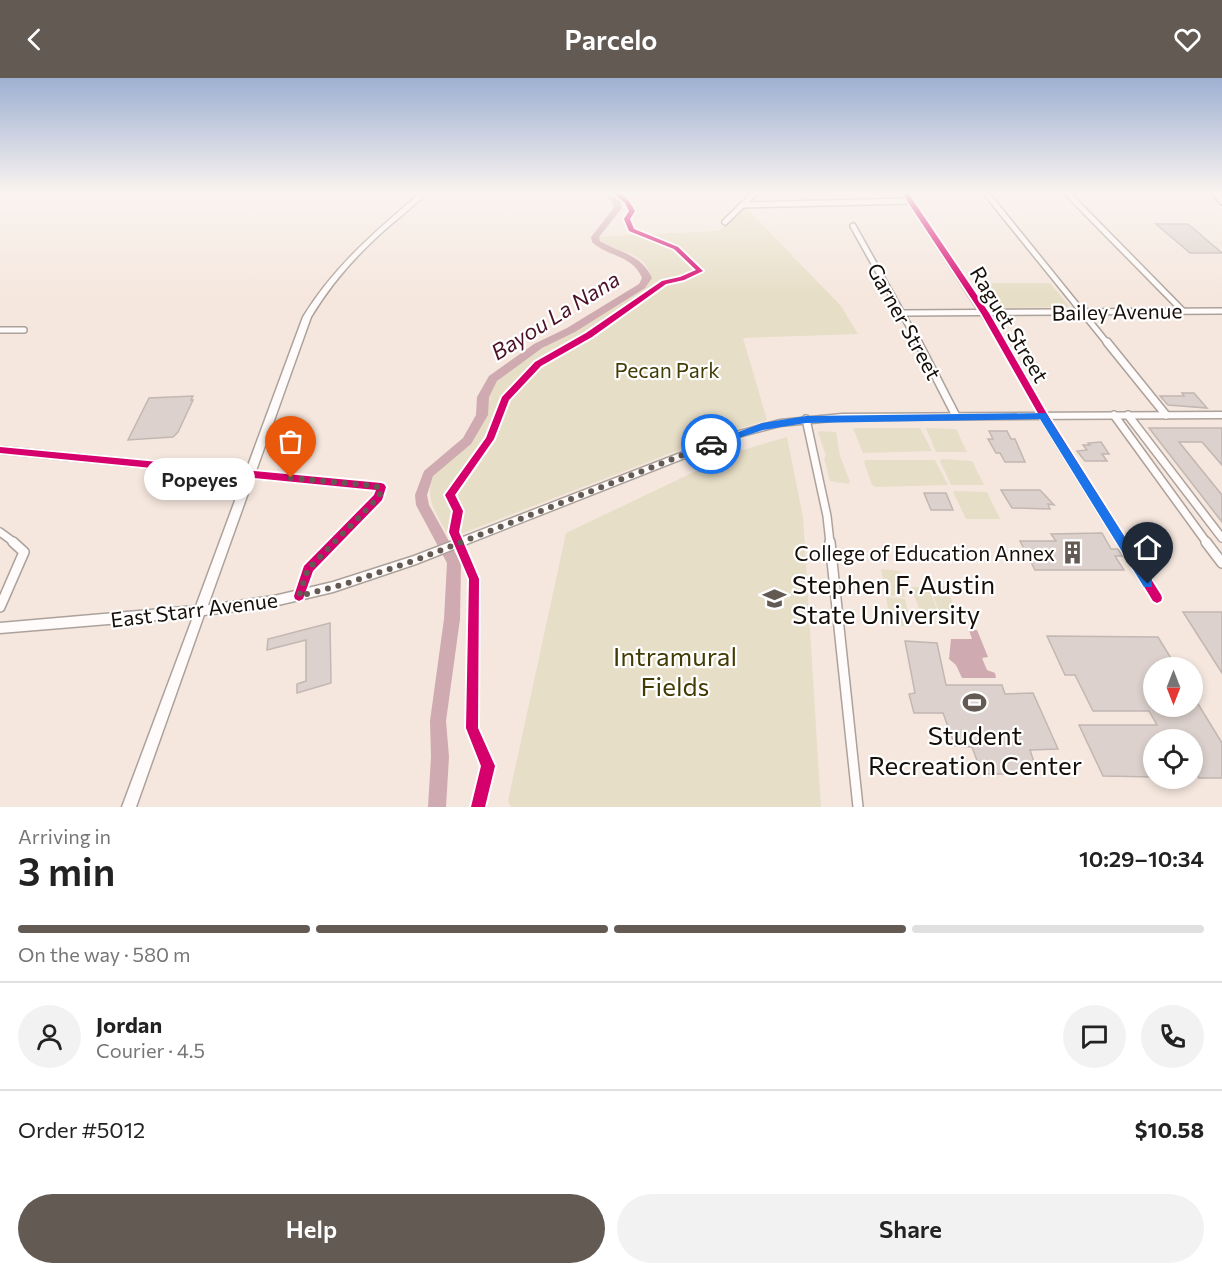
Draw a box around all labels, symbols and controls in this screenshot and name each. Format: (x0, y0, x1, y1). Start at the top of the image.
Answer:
icon: back (18, 23, 51, 56)
text: Parcelo (565, 23, 657, 56)
icon: heart (1171, 23, 1204, 56)
street label: Garner Street (863, 258, 947, 384)
street label: Raguet Street (966, 261, 1054, 387)
water label: Bayou La Nana (486, 265, 624, 365)
street label: Bailey Avenue (1051, 297, 1183, 325)
park label: Pecan Park (614, 357, 720, 382)
courier (681, 414, 741, 474)
pin (265, 416, 316, 478)
icon: bag (274, 425, 307, 458)
icon: car (695, 428, 728, 461)
callout: Popeyes (144, 457, 255, 499)
text: Popeyes (161, 467, 238, 491)
pin (1122, 522, 1173, 584)
icon: home (1131, 531, 1164, 564)
building icon: College of Education Annex (1060, 539, 1086, 565)
place label: College of Education Annex (794, 540, 1055, 565)
place label: Stephen F. Austin State University (792, 568, 995, 629)
school or university icon: Stephen F. Austin State University (761, 585, 787, 611)
street label: East Starr Avenue (109, 586, 279, 632)
park label: Intramural Fields (613, 640, 737, 701)
north arrow (1143, 657, 1203, 717)
map controls (1143, 657, 1203, 789)
sports icon: Student Recreation Center (962, 690, 988, 716)
place label: Student Recreation Center (868, 719, 1082, 780)
button: locate (1143, 729, 1203, 789)
text: Arriving in (18, 824, 111, 848)
text: 10:29–10:34 (1079, 845, 1204, 872)
text: 3 min (18, 846, 115, 894)
text: On the way · 580 m (18, 942, 190, 966)
button: person (18, 1005, 81, 1068)
button: chat (1063, 1005, 1126, 1068)
button: phone (1141, 1005, 1204, 1068)
text: Jordan (96, 1011, 162, 1038)
text: Courier · 4.5 (96, 1038, 205, 1062)
text: Order #5012 (18, 1116, 145, 1143)
text: $10.58 (1135, 1116, 1204, 1143)
button: Help (18, 1194, 605, 1263)
button: Share (617, 1194, 1204, 1263)

